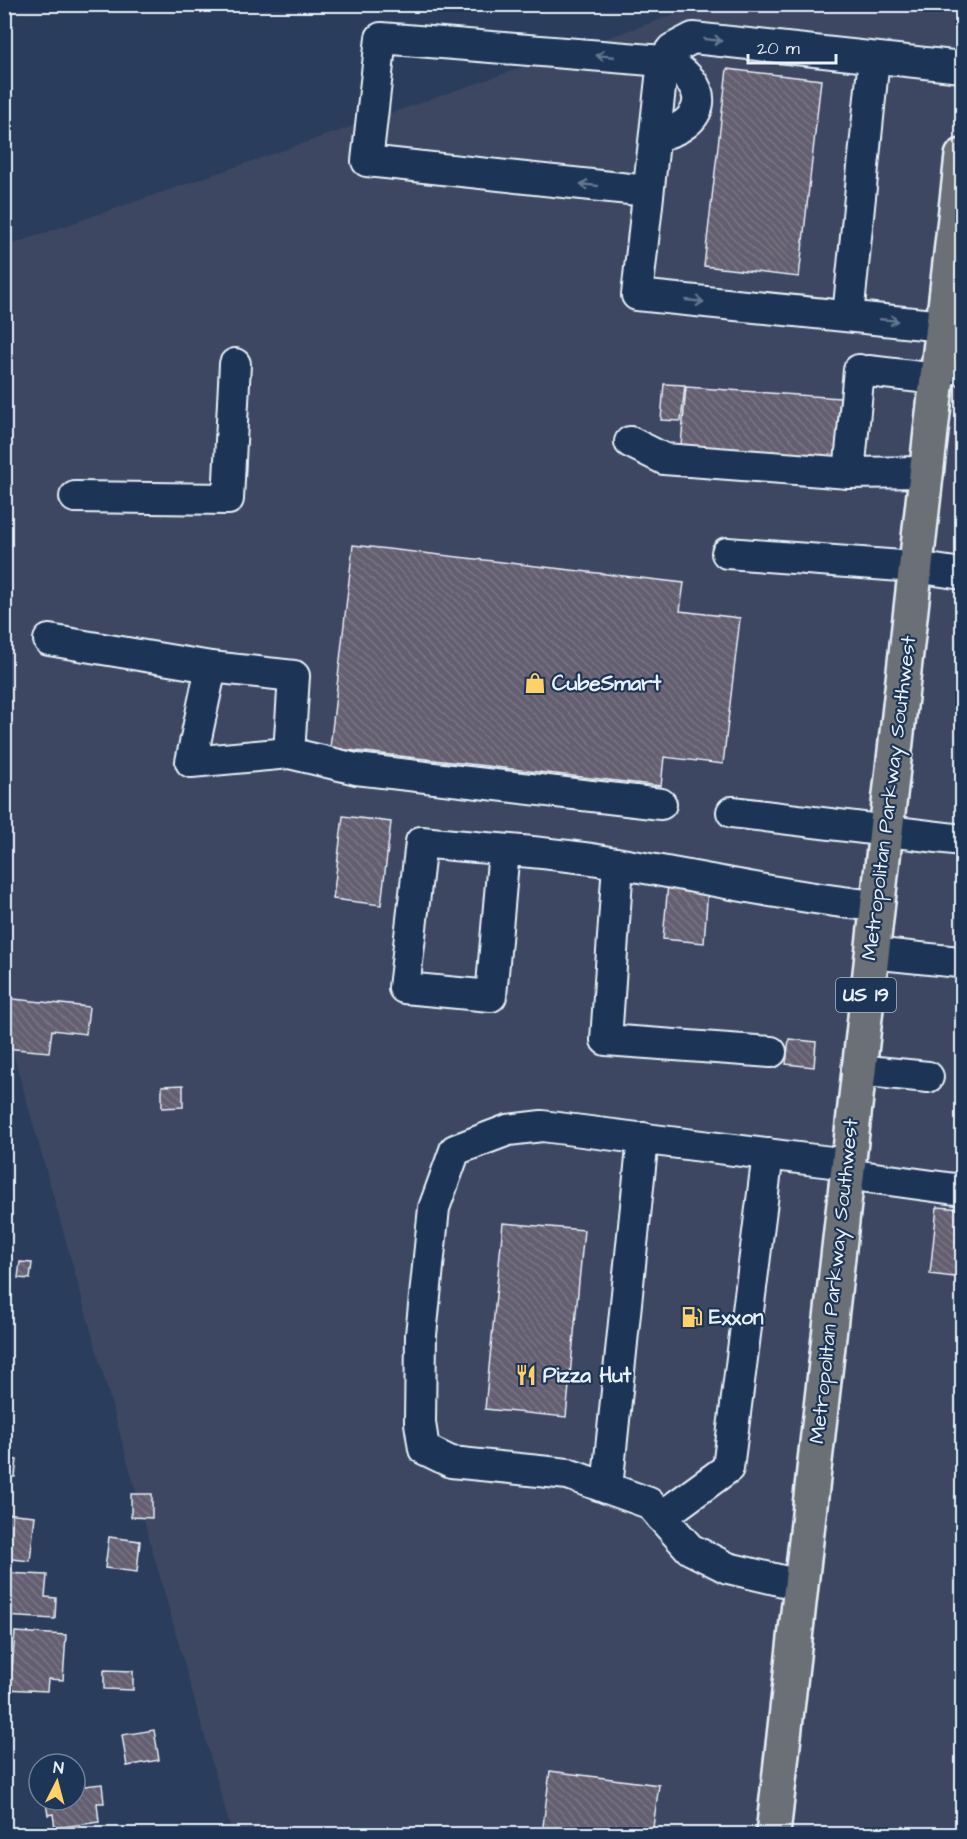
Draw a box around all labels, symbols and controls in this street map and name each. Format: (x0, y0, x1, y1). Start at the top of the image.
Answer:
scale bar (748, 27, 836, 65)
one-way arrow (702, 35, 722, 46)
text: 20 m (757, 36, 800, 61)
one-way arrow (596, 50, 615, 61)
one-way arrow (580, 179, 600, 190)
one-way arrow (684, 296, 704, 307)
one-way arrow (878, 315, 898, 326)
street label: Metropolitan Parkway Southwest (855, 633, 925, 962)
place label: CubeSmart (552, 669, 662, 698)
shop icon: CubeSmart (523, 671, 547, 695)
road number: US 19 (836, 978, 896, 1012)
street label: Metropolitan Parkway Southwest (802, 1116, 868, 1445)
place label: Exxon (709, 1303, 764, 1332)
fuel station icon: Exxon (680, 1305, 704, 1329)
place label: Pizza Hut (543, 1361, 632, 1390)
restaurant icon: Pizza Hut (514, 1363, 538, 1387)
north arrow (27, 1752, 87, 1812)
text: N (52, 1757, 65, 1780)

